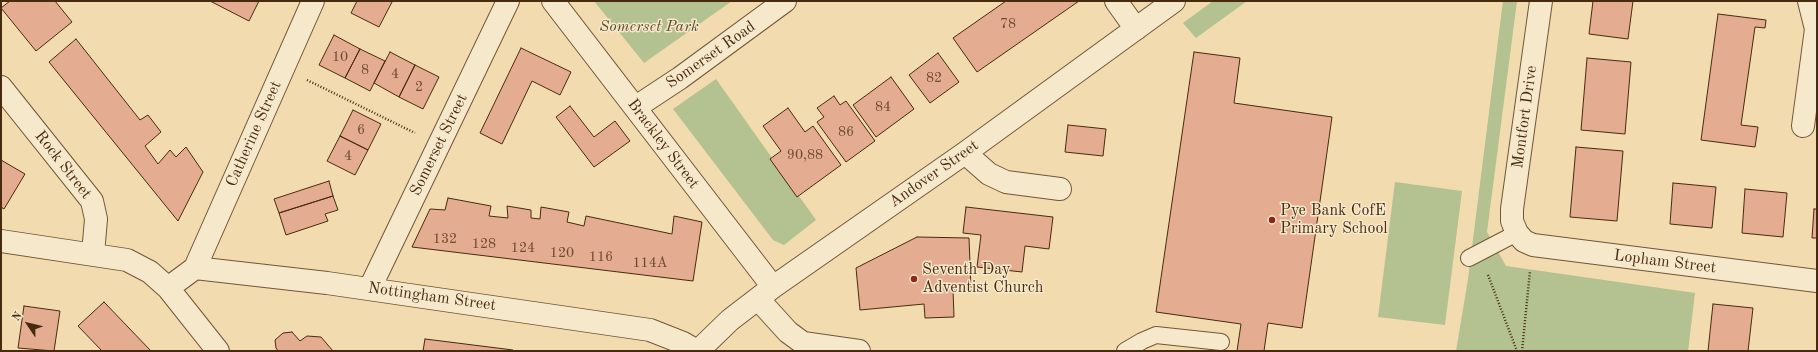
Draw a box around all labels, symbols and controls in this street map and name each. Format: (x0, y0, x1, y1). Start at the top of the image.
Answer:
house number: 78 (1000, 16, 1016, 32)
park label: Somerset Park (599, 17, 699, 37)
street label: Somerset Road (663, 17, 759, 93)
house number: 10 (332, 49, 348, 65)
house number: 8 (361, 62, 369, 78)
street label: Montfort Drive (1508, 64, 1542, 170)
house number: 4 (391, 66, 399, 82)
house number: 82 (926, 70, 942, 86)
street label: Catherine Street (222, 78, 286, 190)
house number: 2 (415, 79, 423, 95)
street label: Somerset Street (406, 91, 472, 199)
street label: Brackley Street (623, 95, 703, 193)
house number: 84 (875, 99, 891, 115)
house number: 6 (357, 122, 365, 138)
house number: 86 (838, 124, 854, 140)
street label: Rock Street (30, 127, 96, 203)
street label: Andover Street (885, 136, 983, 212)
house number: 90,88 (787, 147, 823, 163)
house number: 4 (344, 148, 352, 164)
place label: Pye Bank CofE Primary School (1280, 201, 1388, 239)
marker: Pye Bank CofE Primary School (1267, 215, 1277, 225)
house number: 132 (433, 231, 457, 247)
house number: 128 (472, 236, 496, 252)
house number: 124 (511, 240, 535, 256)
house number: 120 (550, 245, 574, 261)
street label: Lopham Street (1613, 246, 1717, 278)
house number: 116 (589, 249, 613, 265)
house number: 114A (632, 255, 668, 271)
place label: Seventh Day Adventist Church (922, 260, 1043, 298)
marker: Seventh Day Adventist Church (909, 274, 919, 284)
street label: Nottingham Street (367, 278, 497, 316)
north arrow (8, 304, 48, 344)
text: N (11, 310, 25, 323)

